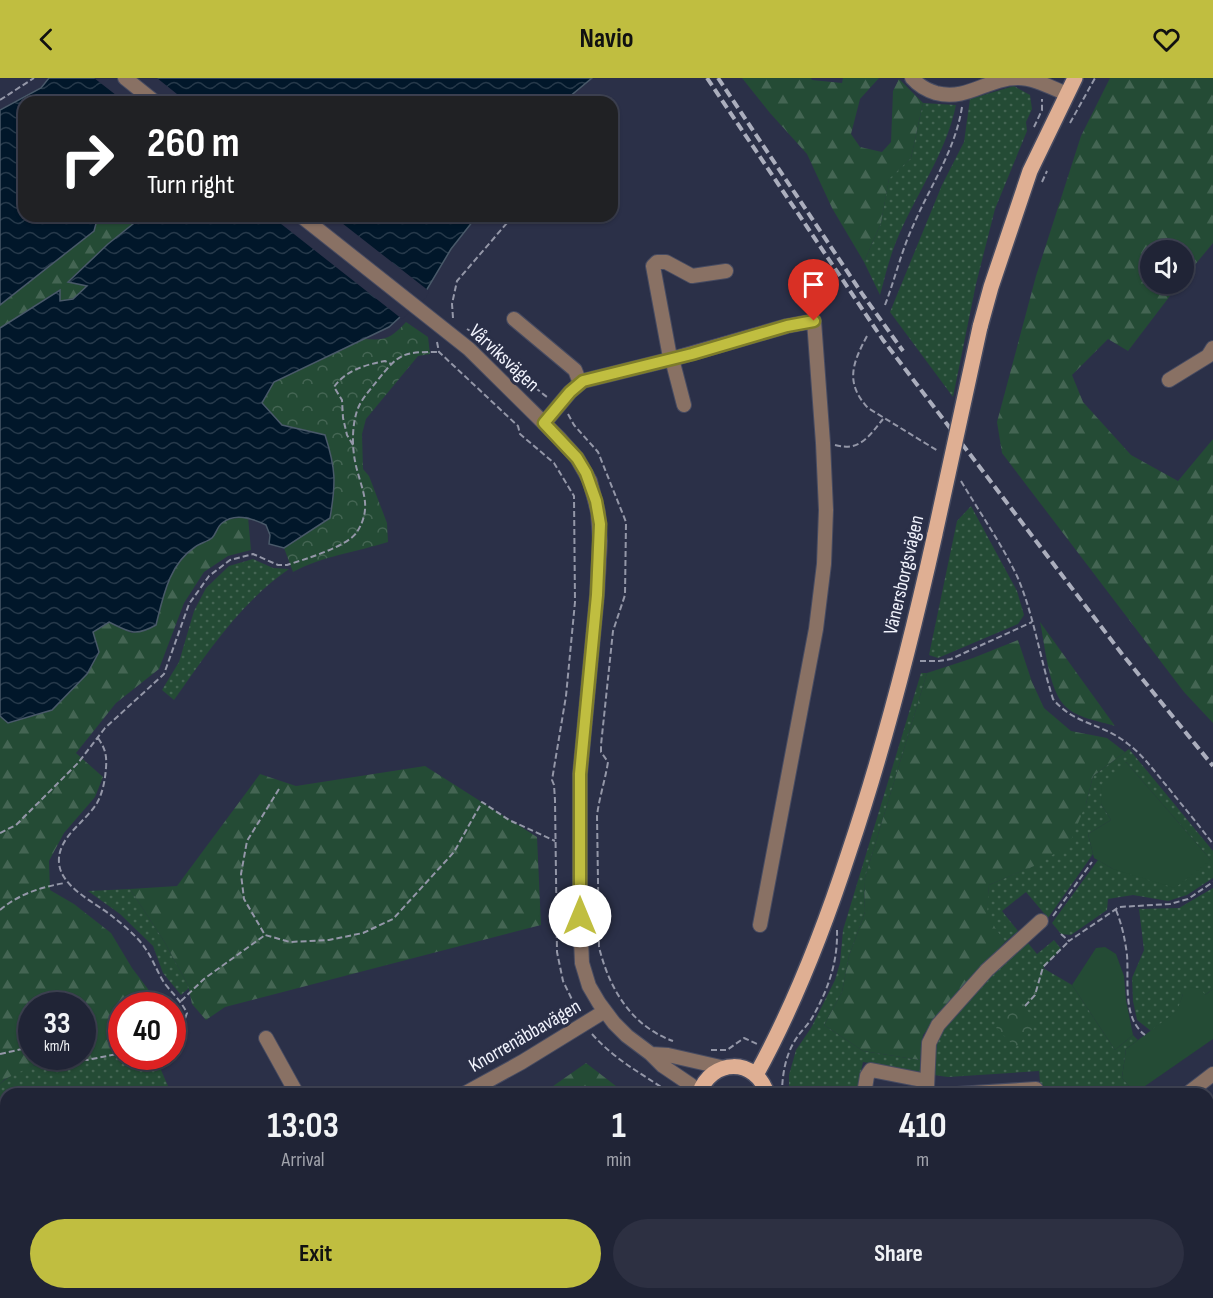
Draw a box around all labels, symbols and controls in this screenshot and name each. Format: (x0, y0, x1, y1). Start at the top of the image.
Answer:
icon: back (30, 23, 63, 56)
text: Navio (580, 23, 633, 55)
icon: heart (1150, 23, 1183, 56)
text: 260 m (147, 118, 240, 169)
icon: right (48, 120, 126, 198)
text: Turn right (147, 169, 234, 201)
map controls (1140, 240, 1194, 294)
button: sound (1140, 240, 1194, 294)
pin (788, 259, 839, 321)
icon: arrive (797, 268, 830, 301)
street label: Vårviksvägen (464, 319, 544, 397)
street label: Vänersborgsvägen (879, 513, 929, 637)
position arrow (548, 884, 612, 948)
speed limit sign: 40 (108, 992, 186, 1070)
street label: Knorrenäbbavägen (465, 994, 585, 1078)
text: 33 (44, 1006, 70, 1042)
text: km/h (44, 1037, 70, 1056)
text: 13:03 (267, 1105, 339, 1148)
text: 1 (612, 1105, 626, 1148)
text: 410 (899, 1105, 947, 1148)
text: Arrival (282, 1148, 325, 1172)
text: min (606, 1148, 631, 1172)
text: m (916, 1148, 929, 1172)
button: Exit (30, 1219, 601, 1288)
button: Share (613, 1219, 1184, 1288)

